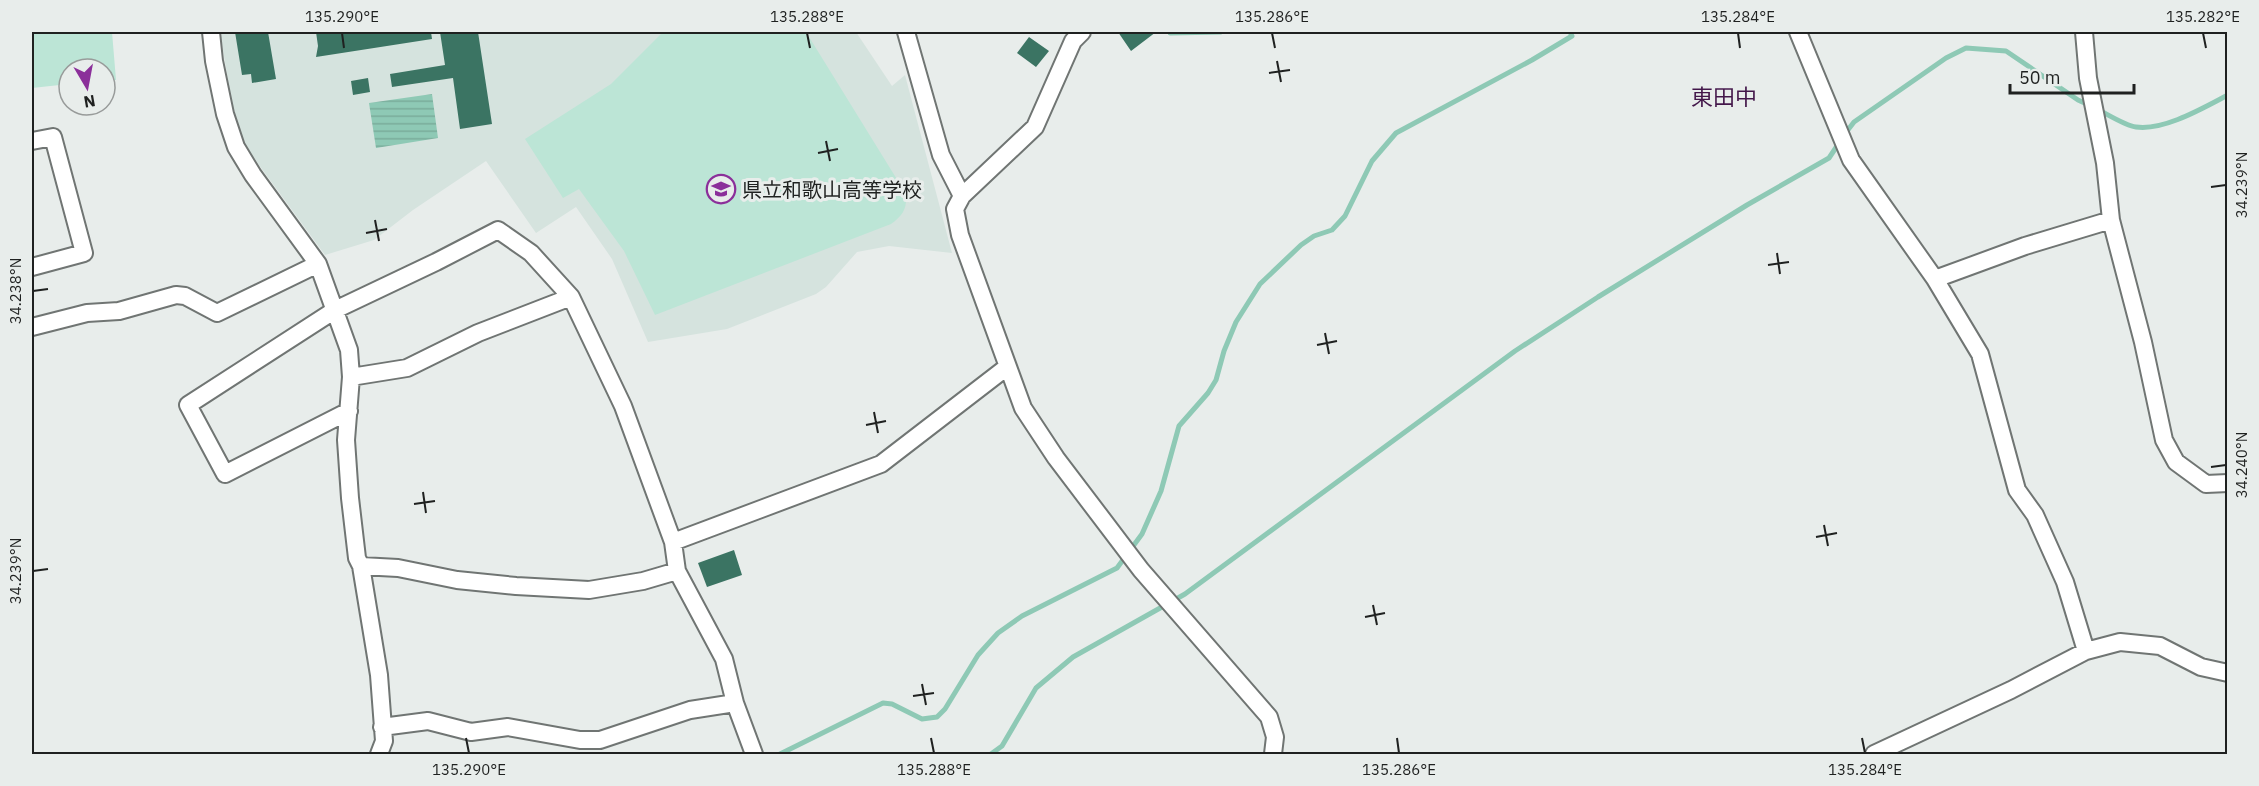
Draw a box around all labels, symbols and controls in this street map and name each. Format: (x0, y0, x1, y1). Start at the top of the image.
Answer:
text: 135.290°E (305, 7, 379, 26)
text: 135.288°E (770, 7, 844, 26)
text: 135.286°E (1235, 7, 1309, 26)
text: 135.284°E (1701, 7, 1775, 26)
text: 135.282°E (2166, 7, 2240, 26)
north arrow (57, 57, 117, 117)
scale bar (2010, 57, 2134, 95)
text: 50 m (2019, 66, 2061, 89)
district label: 東田中 (1691, 82, 1757, 111)
text: N (82, 91, 97, 113)
text: 34.239°N (2232, 152, 2251, 218)
school or university icon: 県立和歌山高等学校 (705, 173, 737, 205)
place label: 県立和歌山高等学校 (742, 176, 922, 203)
text: 34.238°N (6, 258, 25, 324)
text: 34.240°N (2232, 432, 2251, 498)
text: 34.239°N (6, 538, 25, 604)
text: 135.290°E (432, 760, 506, 779)
text: 135.288°E (897, 760, 971, 779)
text: 135.286°E (1362, 760, 1436, 779)
text: 135.284°E (1828, 760, 1902, 779)

